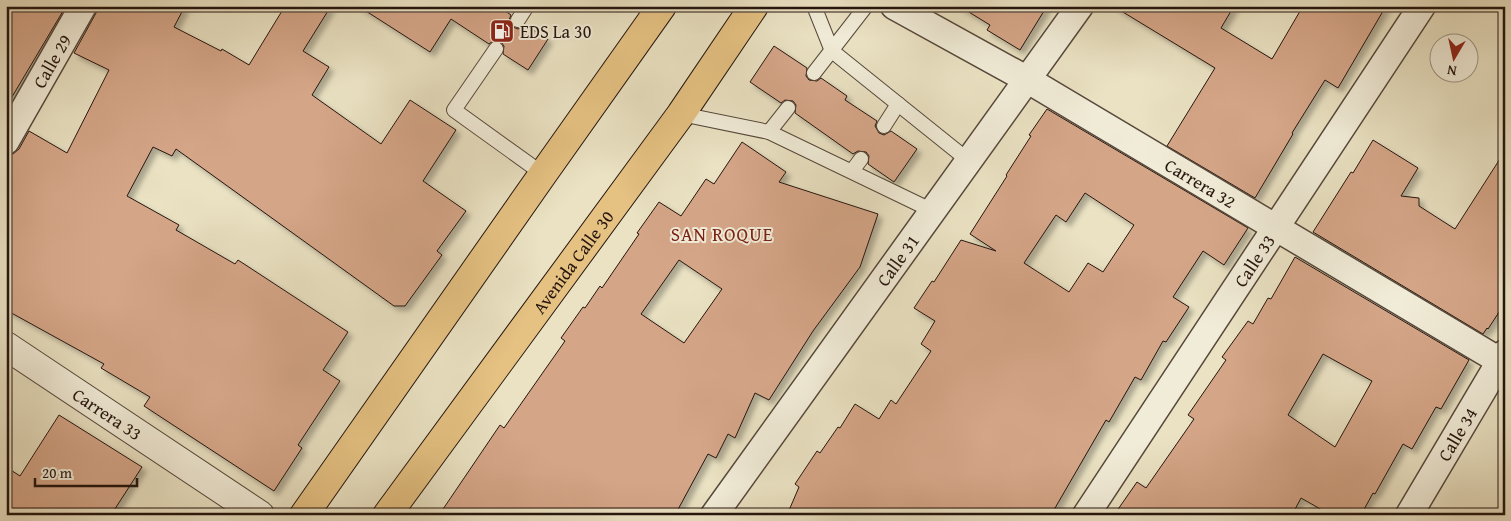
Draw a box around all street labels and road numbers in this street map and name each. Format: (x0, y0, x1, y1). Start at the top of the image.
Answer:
street label: Calle 29 (25, 29, 78, 93)
street label: Carrera 32 (1160, 151, 1241, 214)
street label: Avenida Calle 30 (526, 204, 620, 319)
street label: Calle 31 (869, 229, 925, 292)
street label: Calle 33 (1227, 229, 1281, 292)
street label: Carrera 33 (67, 381, 148, 447)
street label: Calle 34 (1430, 402, 1483, 466)

